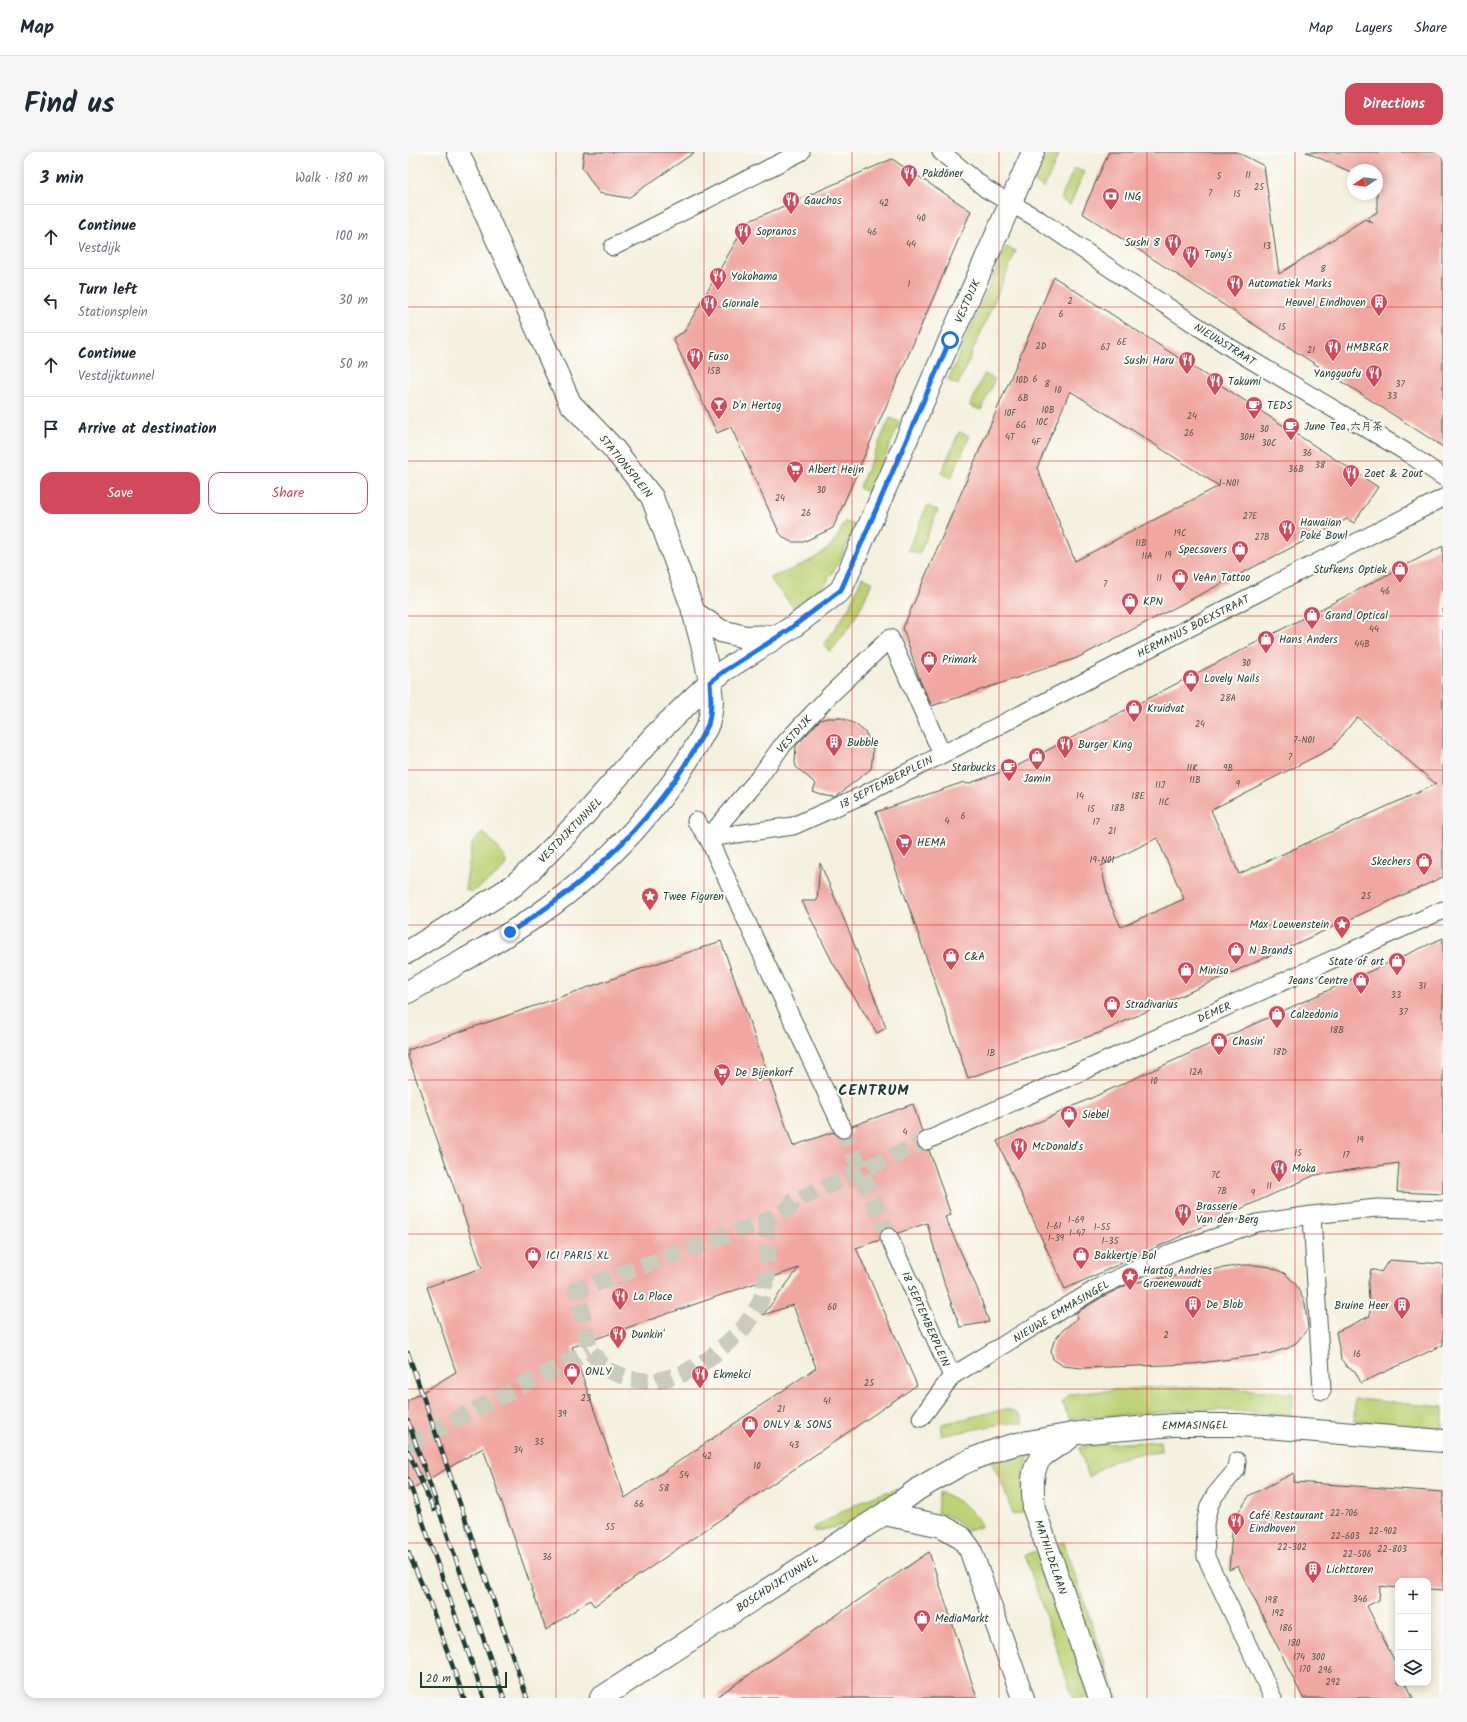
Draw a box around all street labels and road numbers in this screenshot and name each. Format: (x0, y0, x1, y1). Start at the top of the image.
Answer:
street label: VESTDIJK (950, 276, 986, 326)
street label: NIEUWSTRAAT (1190, 319, 1260, 372)
street label: STATIONSPLEIN (594, 431, 657, 503)
street label: HERMANUS BOEXSTRAAT (1134, 590, 1254, 663)
street label: VESTDIJK (773, 711, 817, 758)
street label: 18 SEPTEMBERPLEIN (837, 751, 937, 814)
street label: VESTDIJKTUNNEL (534, 794, 607, 868)
street label: DEMER (1195, 997, 1235, 1028)
street label: 18 SEPTEMBERPLEIN (896, 1269, 954, 1371)
street label: NIEUWE EMMASINGEL (1010, 1276, 1113, 1348)
street label: EMMASINGEL (1162, 1416, 1228, 1436)
street label: MATHILDELAAN (1029, 1517, 1072, 1598)
street label: BOSCHDIJKTUNNEL (733, 1550, 822, 1617)

